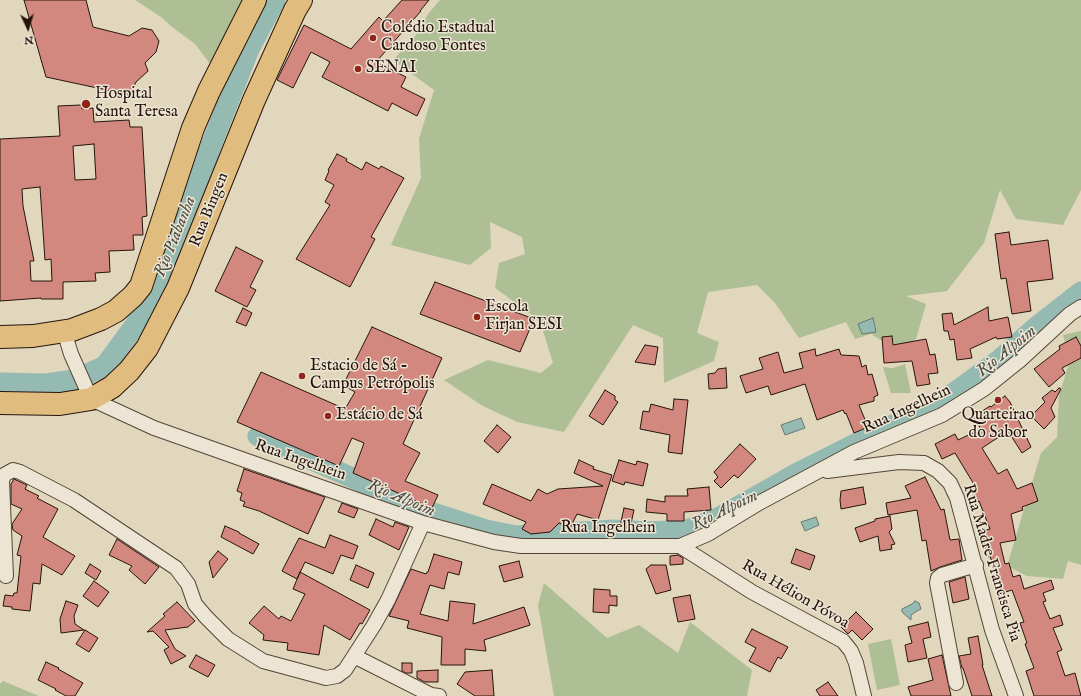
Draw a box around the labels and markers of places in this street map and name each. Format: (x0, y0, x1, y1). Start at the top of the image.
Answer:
place label: Colédio Estadual Cardoso Fontes (381, 19, 495, 57)
marker: Colédio Estadual Cardoso Fontes (368, 33, 378, 43)
place label: SENAI (366, 59, 416, 79)
marker: SENAI (353, 64, 363, 74)
place label: Hospital Santa Teresa (95, 85, 178, 123)
marker: Hospital Santa Teresa (80, 98, 92, 110)
place label: Escola Firjan SESI (485, 298, 562, 336)
marker: Escola Firjan SESI (472, 312, 482, 322)
place label: Estacio de Sá - Campus Petrópolis (310, 357, 435, 395)
marker: Estacio de Sá - Campus Petrópolis (297, 371, 307, 381)
marker: Quarteirao do Sabor (993, 395, 1003, 405)
place label: Estácio de Sá (336, 406, 423, 426)
place label: Quarteirao do Sabor (962, 406, 1034, 444)
marker: Estácio de Sá (323, 411, 333, 421)

